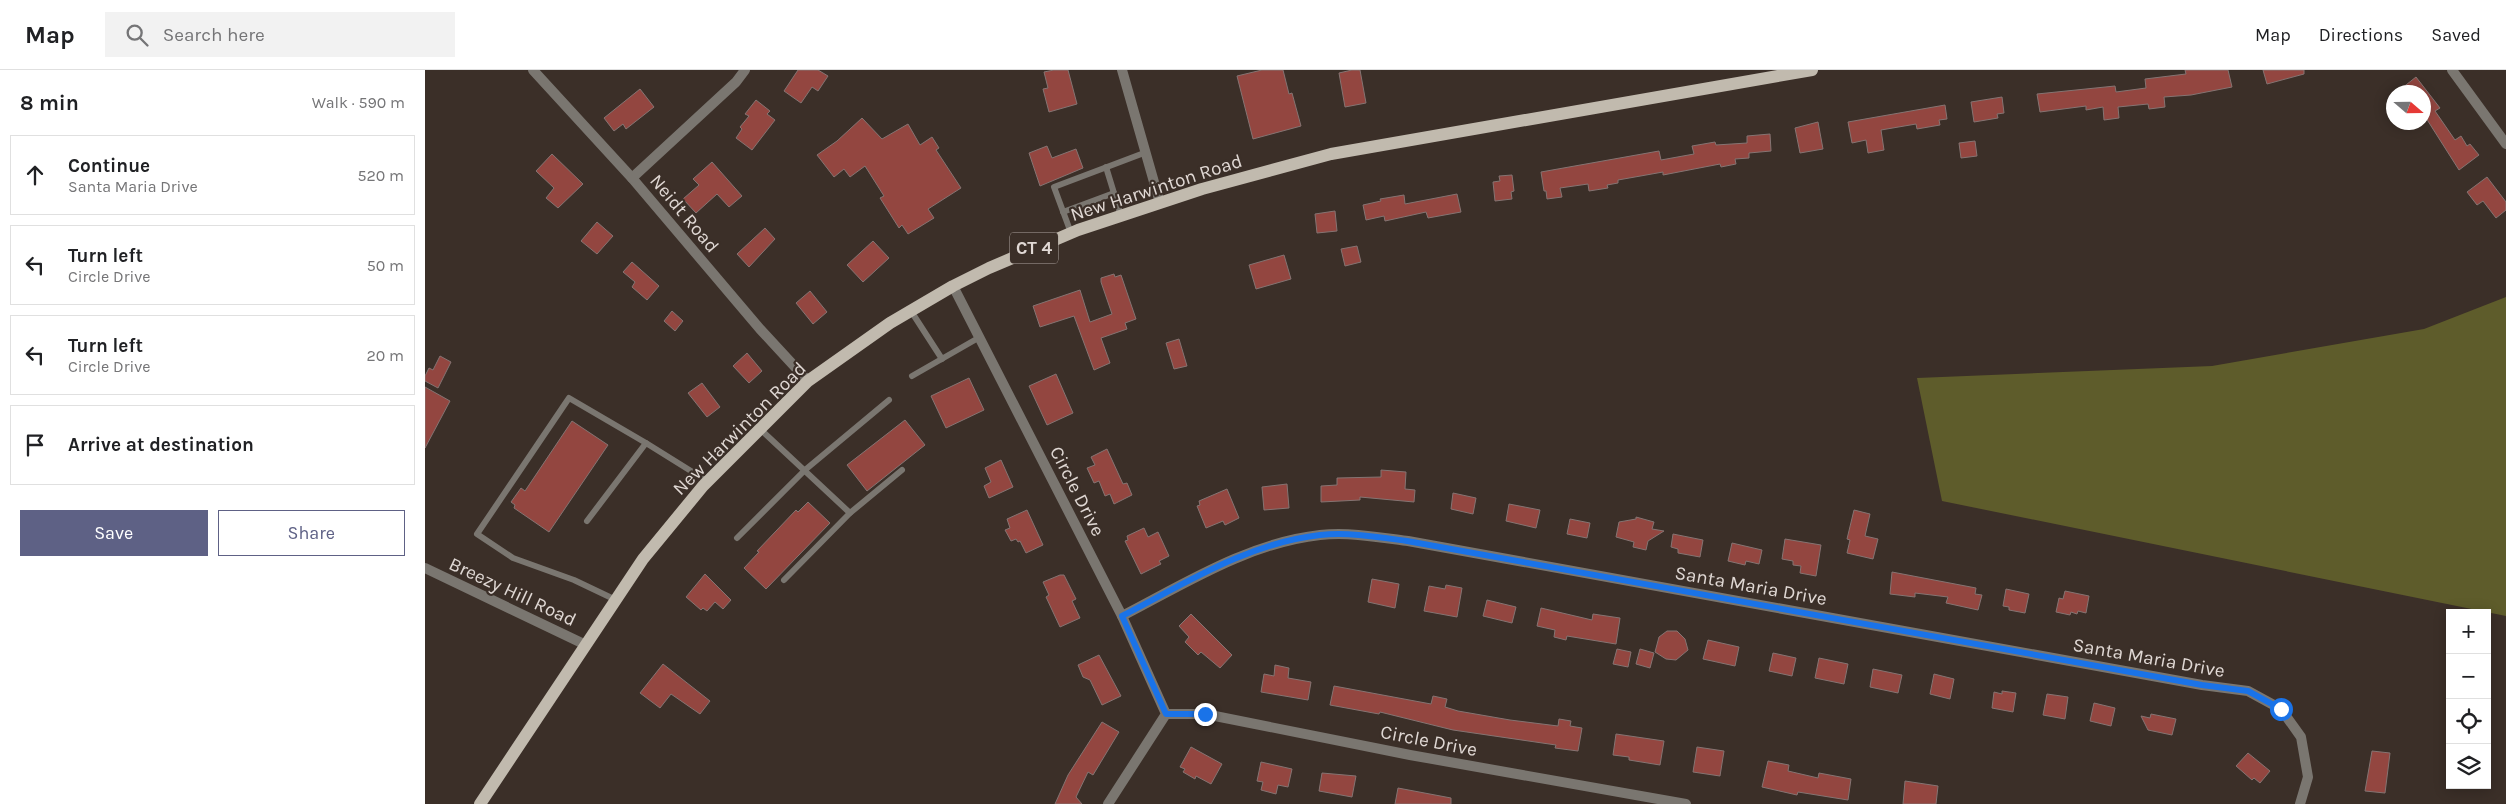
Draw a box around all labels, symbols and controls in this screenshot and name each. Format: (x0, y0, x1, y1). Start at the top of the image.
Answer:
search box (105, 12, 455, 57)
text: Map (25, 21, 75, 49)
icon: search (123, 21, 151, 49)
text: Search here (163, 24, 265, 46)
text: Map (2255, 24, 2291, 46)
text: Directions (2319, 24, 2403, 46)
text: Saved (2431, 24, 2481, 46)
north arrow (2386, 85, 2431, 130)
text: 8 min (20, 91, 79, 115)
text: Walk · 590 m (312, 93, 405, 112)
street label: New Harwinton Road (1068, 150, 1245, 226)
text: Continue (68, 155, 150, 177)
icon: ahead (21, 161, 49, 189)
text: 520 m (357, 166, 404, 185)
street label: Neidt Road (645, 170, 723, 257)
text: Santa Maria Drive (68, 177, 198, 196)
road number: CT 4 (1010, 232, 1058, 264)
text: Turn left (68, 245, 143, 267)
icon: left (21, 251, 49, 279)
text: 50 m (367, 256, 404, 275)
text: Circle Drive (68, 267, 150, 286)
text: Turn left (68, 335, 143, 357)
icon: left (21, 341, 49, 369)
text: 20 m (366, 346, 404, 365)
text: Circle Drive (68, 357, 150, 376)
street label: New Harwinton Road (669, 358, 811, 500)
icon: arrive (21, 431, 49, 459)
text: Arrive at destination (68, 434, 254, 456)
street label: Circle Drive (1045, 443, 1109, 540)
button: Save (20, 510, 208, 556)
button: Share (218, 510, 405, 556)
street label: Breezy Hill Road (445, 553, 580, 631)
street label: Santa Maria Drive (1673, 562, 1829, 610)
map controls (2446, 609, 2491, 789)
button: + (2446, 609, 2491, 654)
street label: Santa Maria Drive (2071, 634, 2227, 682)
button: − (2446, 654, 2491, 699)
route start (2270, 698, 2293, 721)
button: locate (2446, 699, 2491, 744)
route end (1194, 703, 1217, 726)
street label: Circle Drive (1379, 721, 1479, 761)
button: layers (2446, 744, 2491, 789)

